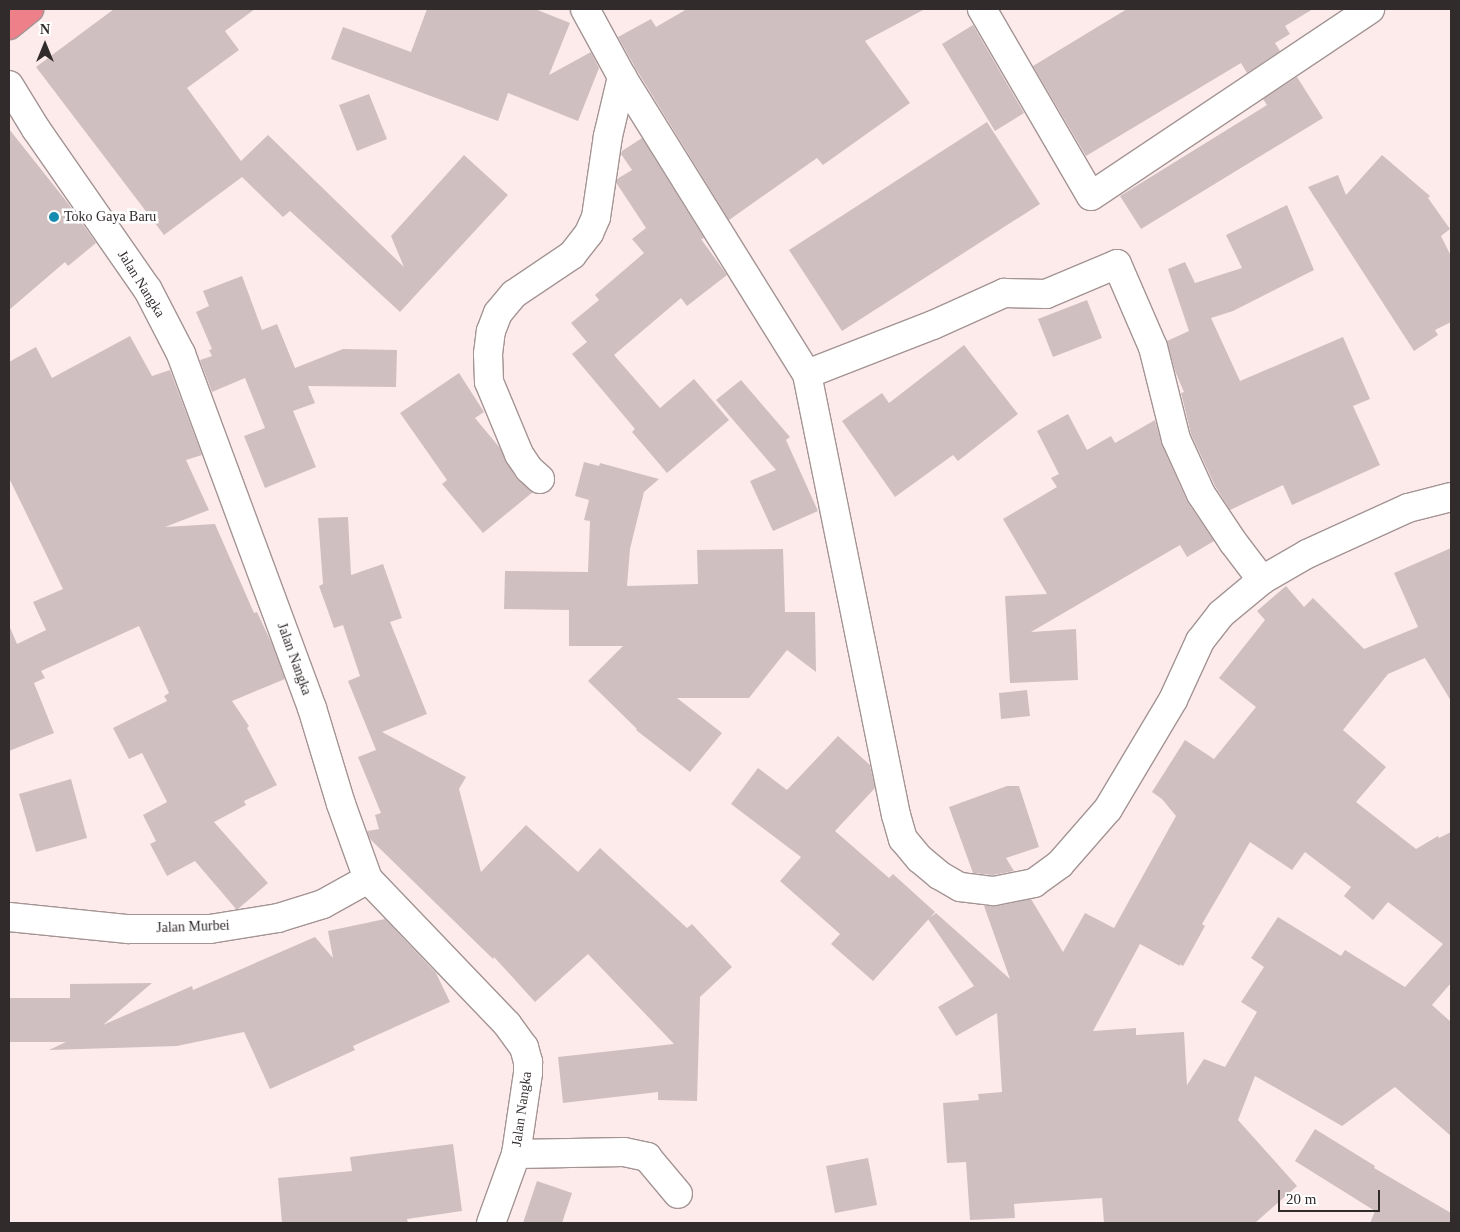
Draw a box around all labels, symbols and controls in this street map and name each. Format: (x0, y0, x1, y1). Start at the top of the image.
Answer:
north arrow (20, 20, 70, 70)
text: N (40, 22, 50, 37)
place label: Toko Gaya Baru (64, 209, 156, 225)
marker: Toko Gaya Baru (48, 211, 60, 223)
street label: Jalan Nangka (114, 247, 168, 321)
street label: Jalan Nangka (273, 621, 315, 697)
street label: Jalan Murbei (156, 917, 230, 937)
street label: Jalan Nangka (508, 1070, 536, 1148)
scale bar (1280, 1180, 1382, 1212)
text: 20 m (1286, 1191, 1316, 1207)

